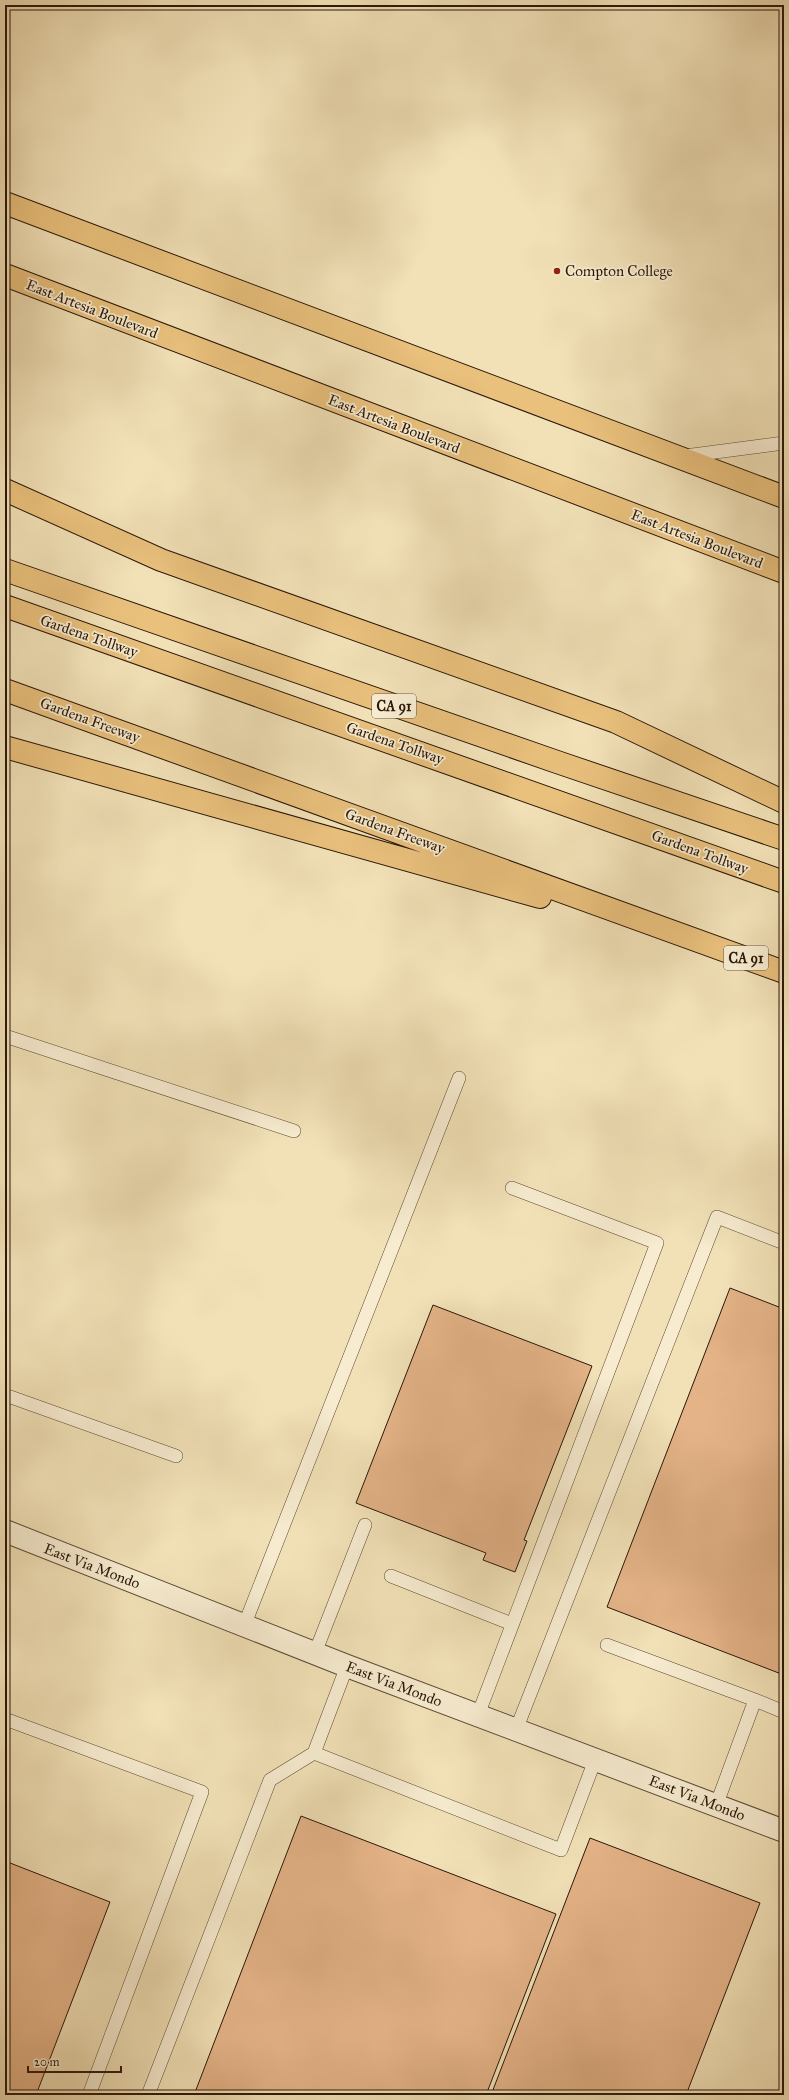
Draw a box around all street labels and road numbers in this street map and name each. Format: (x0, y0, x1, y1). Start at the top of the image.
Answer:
street label: East Artesia Boulevard (23, 276, 161, 343)
street label: East Artesia Boulevard (325, 391, 463, 458)
street label: East Artesia Boulevard (628, 506, 766, 573)
street label: Gardena Tollway (38, 611, 141, 661)
street label: Gardena Freeway (38, 694, 143, 747)
road number: CA 91 (372, 694, 416, 718)
street label: Gardena Tollway (344, 718, 447, 768)
street label: Gardena Freeway (343, 805, 448, 858)
street label: Gardena Tollway (649, 826, 752, 878)
road number: CA 91 (724, 946, 768, 970)
street label: East Via Mondo (41, 1539, 143, 1593)
street label: East Via Mondo (343, 1657, 445, 1711)
street label: East Via Mondo (646, 1771, 748, 1825)

